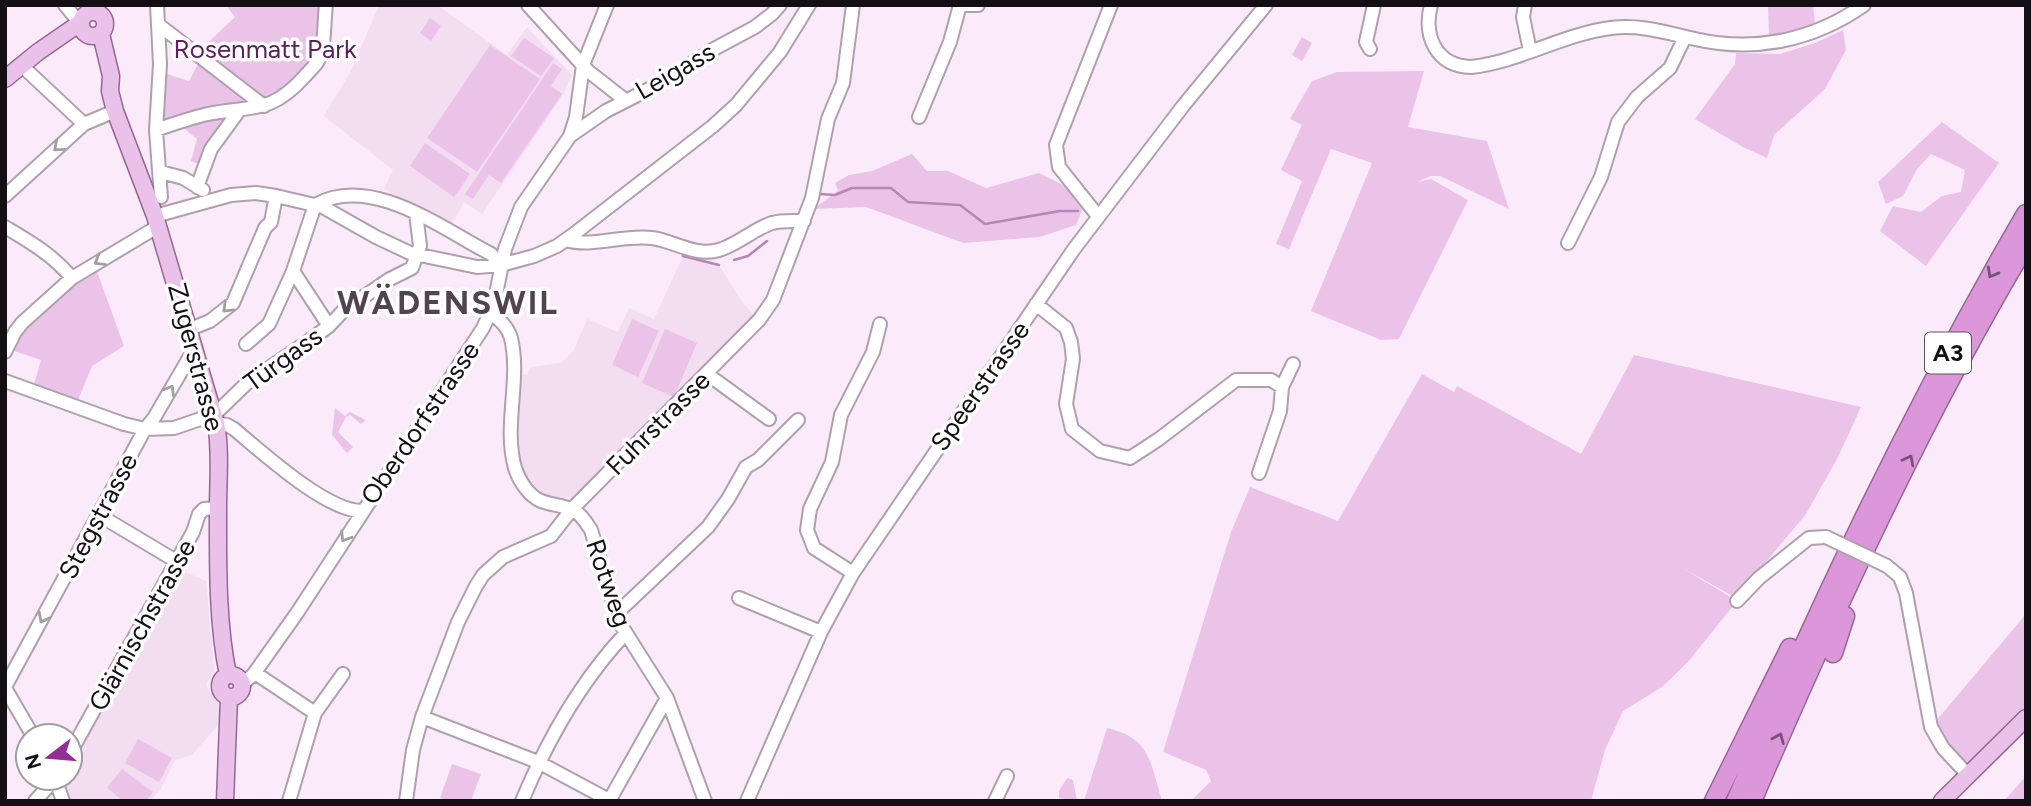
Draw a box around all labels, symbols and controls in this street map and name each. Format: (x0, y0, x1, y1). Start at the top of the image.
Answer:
park label: Rosenmatt Park (173, 33, 357, 65)
street label: Leigass (630, 36, 720, 106)
one-way arrow (53, 139, 66, 151)
one-way arrow (93, 253, 106, 266)
one-way arrow (1987, 266, 2000, 278)
street label: Zugerstrasse (161, 280, 231, 434)
district label: WÄDENSWIL (337, 283, 559, 322)
one-way arrow (222, 299, 235, 312)
street label: Speerstrasse (924, 315, 1036, 457)
street label: Türgass (238, 320, 328, 398)
road number: A3 (1925, 332, 1971, 374)
street label: Oberdorfstrasse (354, 335, 486, 511)
street label: Fuhrstrasse (599, 364, 717, 482)
one-way arrow (162, 384, 175, 397)
street label: Stegstrasse (52, 448, 144, 584)
one-way arrow (1901, 454, 1915, 467)
one-way arrow (341, 529, 354, 542)
street label: Glärnischstrasse (82, 534, 202, 716)
street label: Rotweg (579, 535, 639, 631)
one-way arrow (38, 611, 51, 624)
north arrow (14, 722, 84, 792)
one-way arrow (1771, 733, 1785, 745)
text: N (20, 751, 46, 772)

